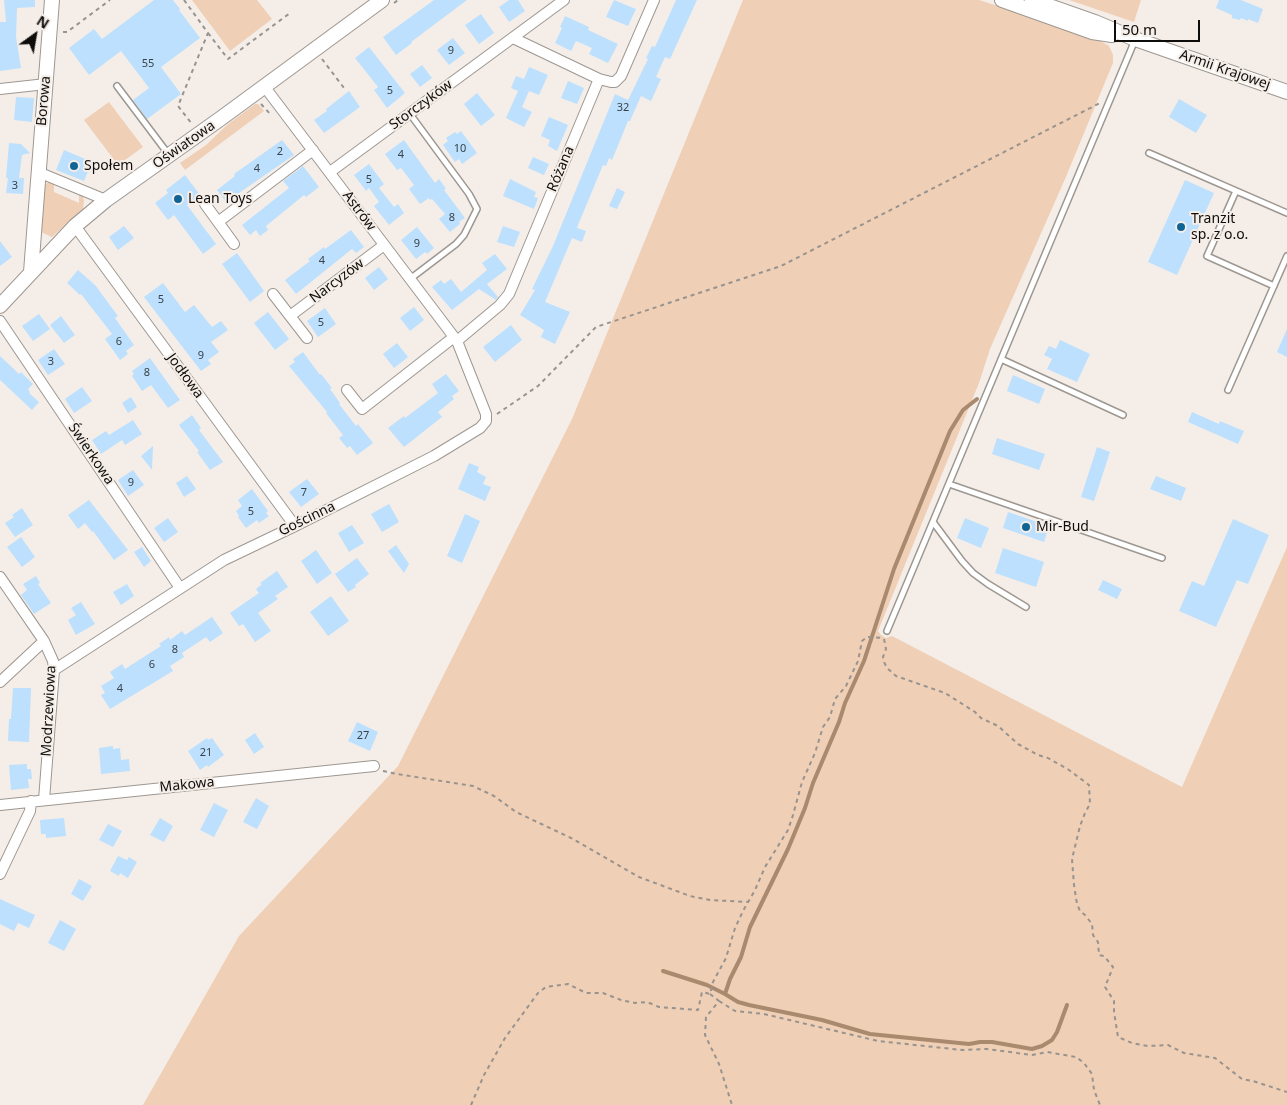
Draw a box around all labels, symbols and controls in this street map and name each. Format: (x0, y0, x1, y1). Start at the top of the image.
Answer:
north arrow (10, 10, 60, 60)
scale bar (1117, 10, 1203, 42)
text: N (33, 11, 53, 33)
text: 50 m (1122, 19, 1157, 39)
house number: 9 (448, 44, 454, 58)
street label: Armii Krajowej (1177, 47, 1273, 93)
house number: 55 (142, 57, 154, 71)
street label: Borowa (33, 75, 55, 127)
street label: Storczyków (386, 77, 456, 133)
house number: 5 (387, 84, 393, 98)
house number: 32 (617, 101, 629, 115)
street label: Oświatowa (150, 117, 218, 173)
house number: 10 (454, 142, 466, 156)
street label: Różana (544, 144, 578, 194)
house number: 2 (277, 145, 283, 159)
house number: 4 (398, 148, 404, 162)
place label: Społem (84, 158, 133, 174)
marker: Społem (68, 160, 80, 172)
house number: 4 (254, 162, 260, 176)
house number: 5 (366, 173, 372, 187)
house number: 3 (12, 179, 18, 193)
street label: Astrów (339, 188, 379, 234)
place label: Lean Toys (188, 191, 252, 207)
marker: Lean Toys (172, 193, 184, 205)
house number: 8 (449, 211, 455, 225)
place label: Tranzit sp. z o.o. (1191, 211, 1248, 243)
marker: Tranzit sp. z o.o. (1175, 221, 1187, 233)
house number: 9 (414, 237, 420, 251)
house number: 4 (319, 254, 325, 268)
street label: Narcyzów (307, 255, 367, 307)
house number: 5 (158, 293, 164, 307)
house number: 5 (318, 316, 324, 330)
house number: 6 (116, 335, 122, 349)
house number: 9 (198, 349, 204, 363)
street label: Jodłowa (163, 350, 207, 402)
house number: 3 (48, 355, 54, 369)
house number: 8 (144, 366, 150, 380)
street label: Świerkowa (64, 420, 118, 488)
house number: 9 (128, 476, 134, 490)
house number: 7 (301, 486, 307, 500)
street label: Gościnna (276, 498, 338, 540)
house number: 5 (248, 505, 254, 519)
place label: Mir-Bud (1036, 519, 1089, 535)
marker: Mir-Bud (1020, 521, 1032, 533)
house number: 8 (172, 643, 178, 657)
house number: 6 (149, 658, 155, 672)
street label: Modrzewiowa (38, 665, 60, 757)
house number: 4 (117, 682, 123, 696)
house number: 27 (357, 729, 369, 743)
house number: 21 (200, 746, 212, 760)
street label: Makowa (159, 774, 215, 796)

